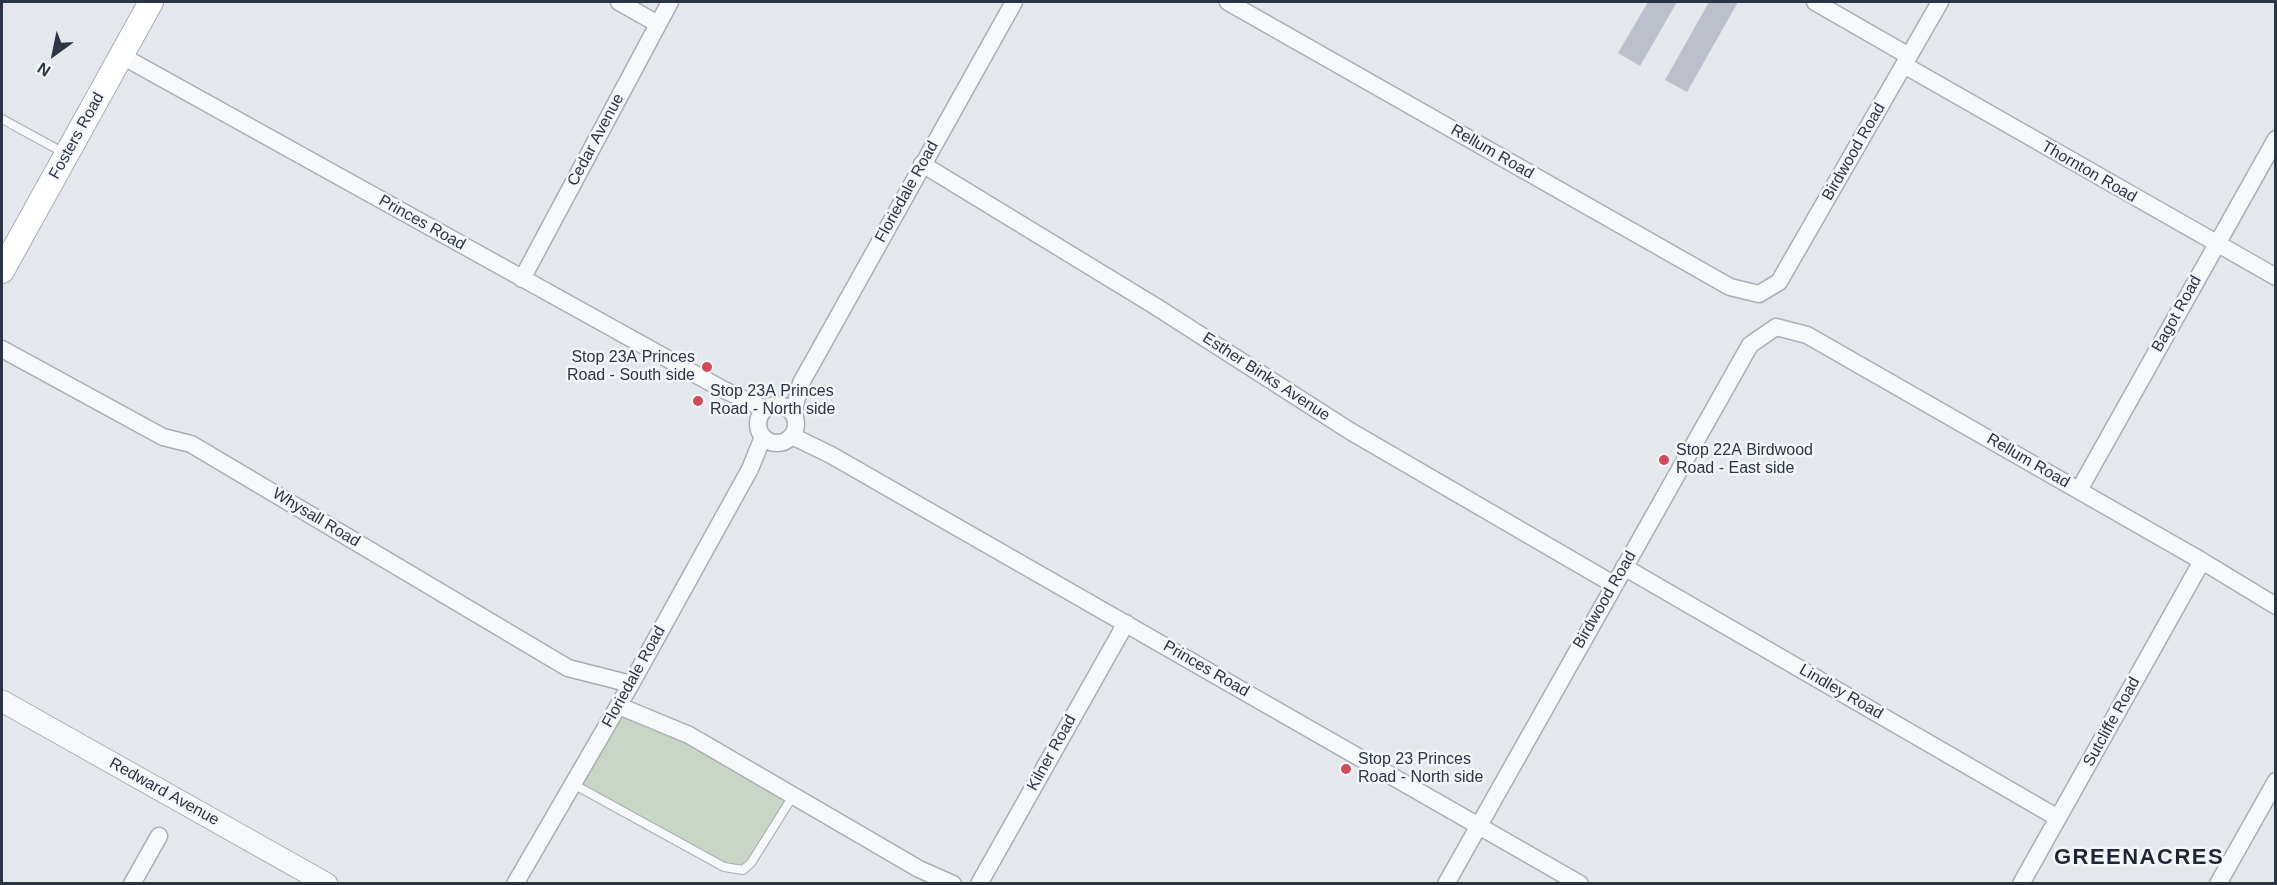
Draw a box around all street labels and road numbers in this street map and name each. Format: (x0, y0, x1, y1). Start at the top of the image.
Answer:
street label: Fosters Road (45, 89, 109, 183)
street label: Cedar Avenue (564, 90, 628, 190)
street label: Birdwood Road (1818, 100, 1890, 204)
street label: Rellum Road (1447, 121, 1537, 183)
street label: Thornton Road (2038, 137, 2140, 207)
street label: Floriedale Road (871, 138, 943, 246)
street label: Princes Road (375, 191, 469, 255)
street label: Bagot Road (2148, 272, 2206, 356)
street label: Esther Binks Avenue (1199, 329, 1333, 425)
street label: Rellum Road (1983, 430, 2073, 492)
street label: Whysall Road (269, 484, 363, 552)
street label: Birdwood Road (1569, 548, 1641, 652)
street label: Floriedale Road (598, 623, 670, 731)
street label: Princes Road (1160, 637, 1252, 701)
street label: Lindley Road (1796, 660, 1886, 724)
street label: Sutcliffe Road (2080, 674, 2144, 770)
street label: Kilner Road (1023, 712, 1081, 794)
street label: Redward Avenue (106, 754, 222, 830)

